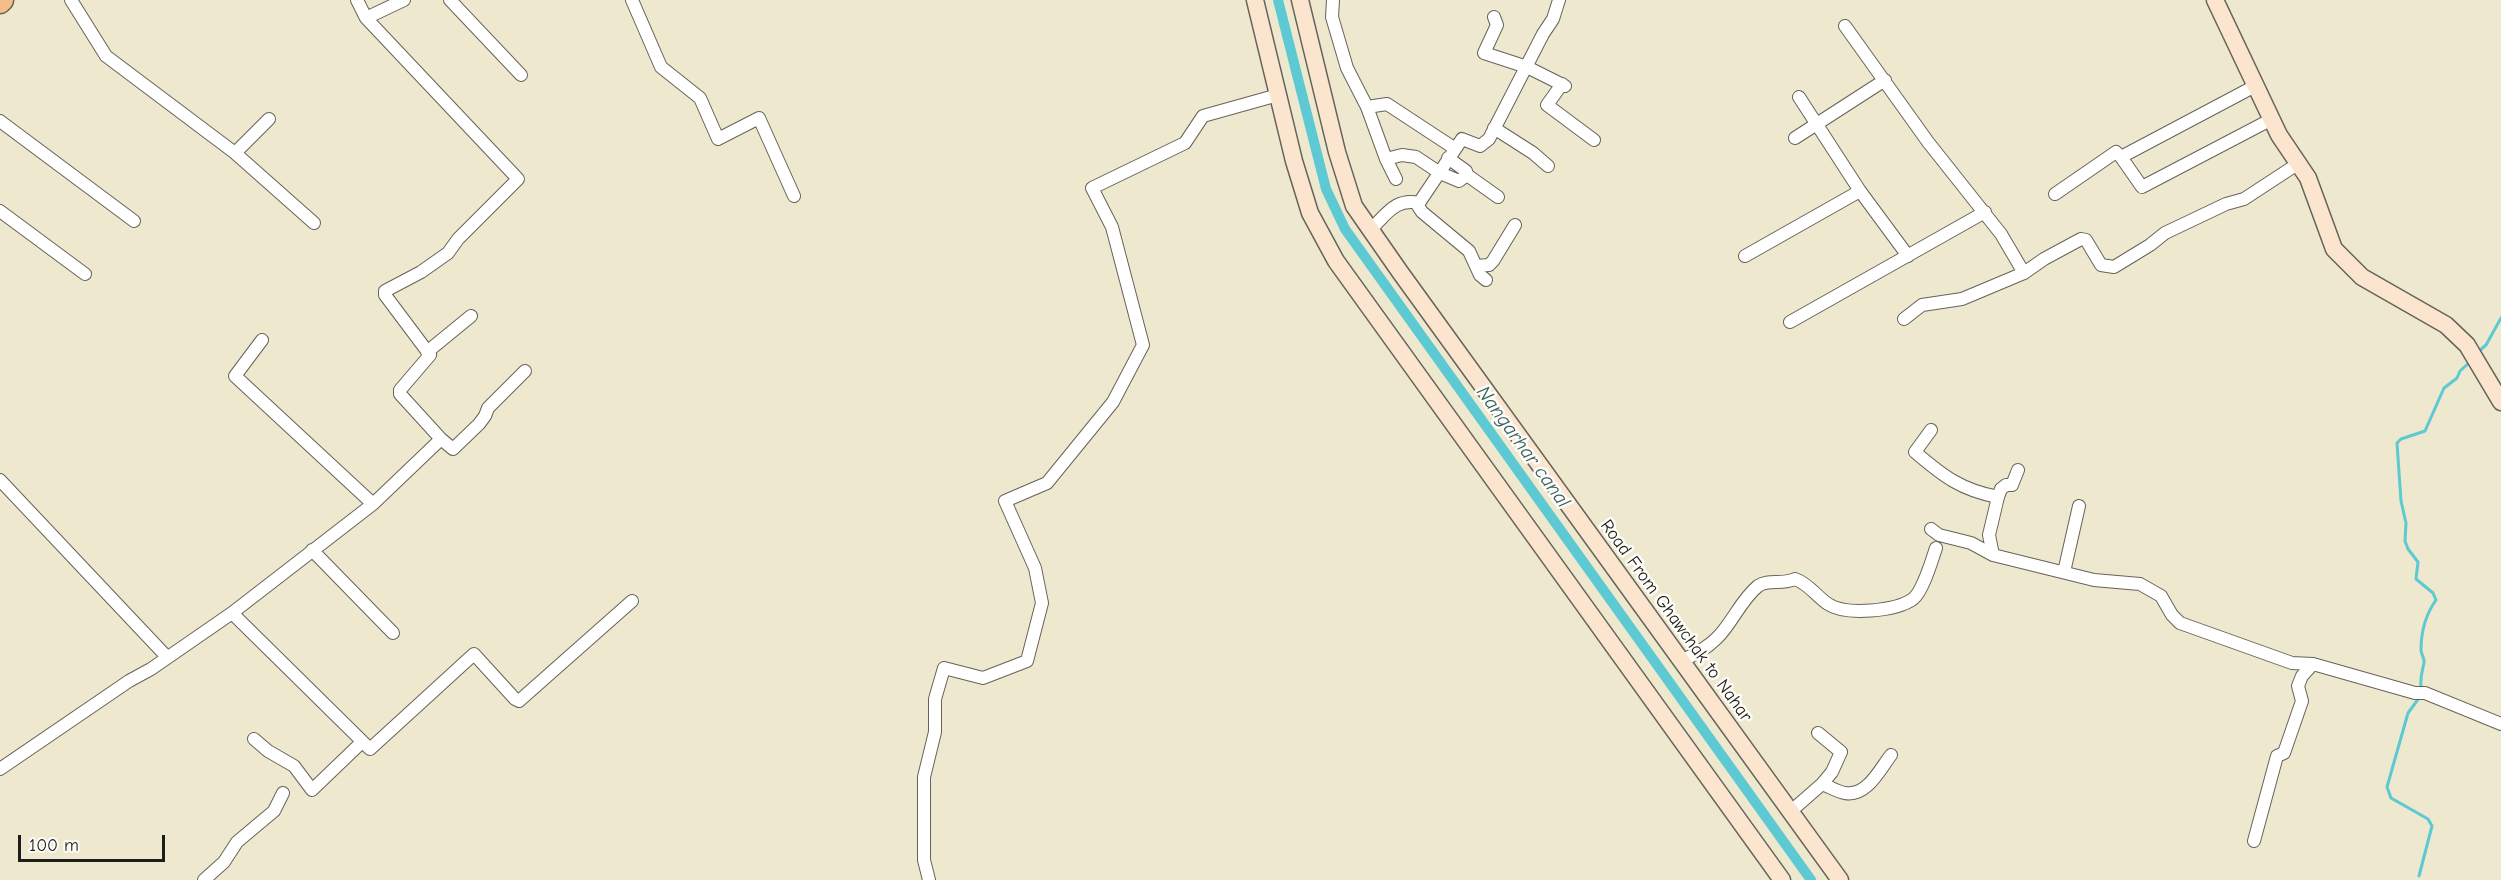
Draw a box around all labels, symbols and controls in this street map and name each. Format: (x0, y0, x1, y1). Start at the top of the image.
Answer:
water label: Nangarhar canal (1471, 381, 1575, 513)
street label: Road From Ghawchak to Nahar (1595, 516, 1757, 726)
scale bar (21, 823, 168, 861)
text: 100 m (29, 835, 79, 856)

